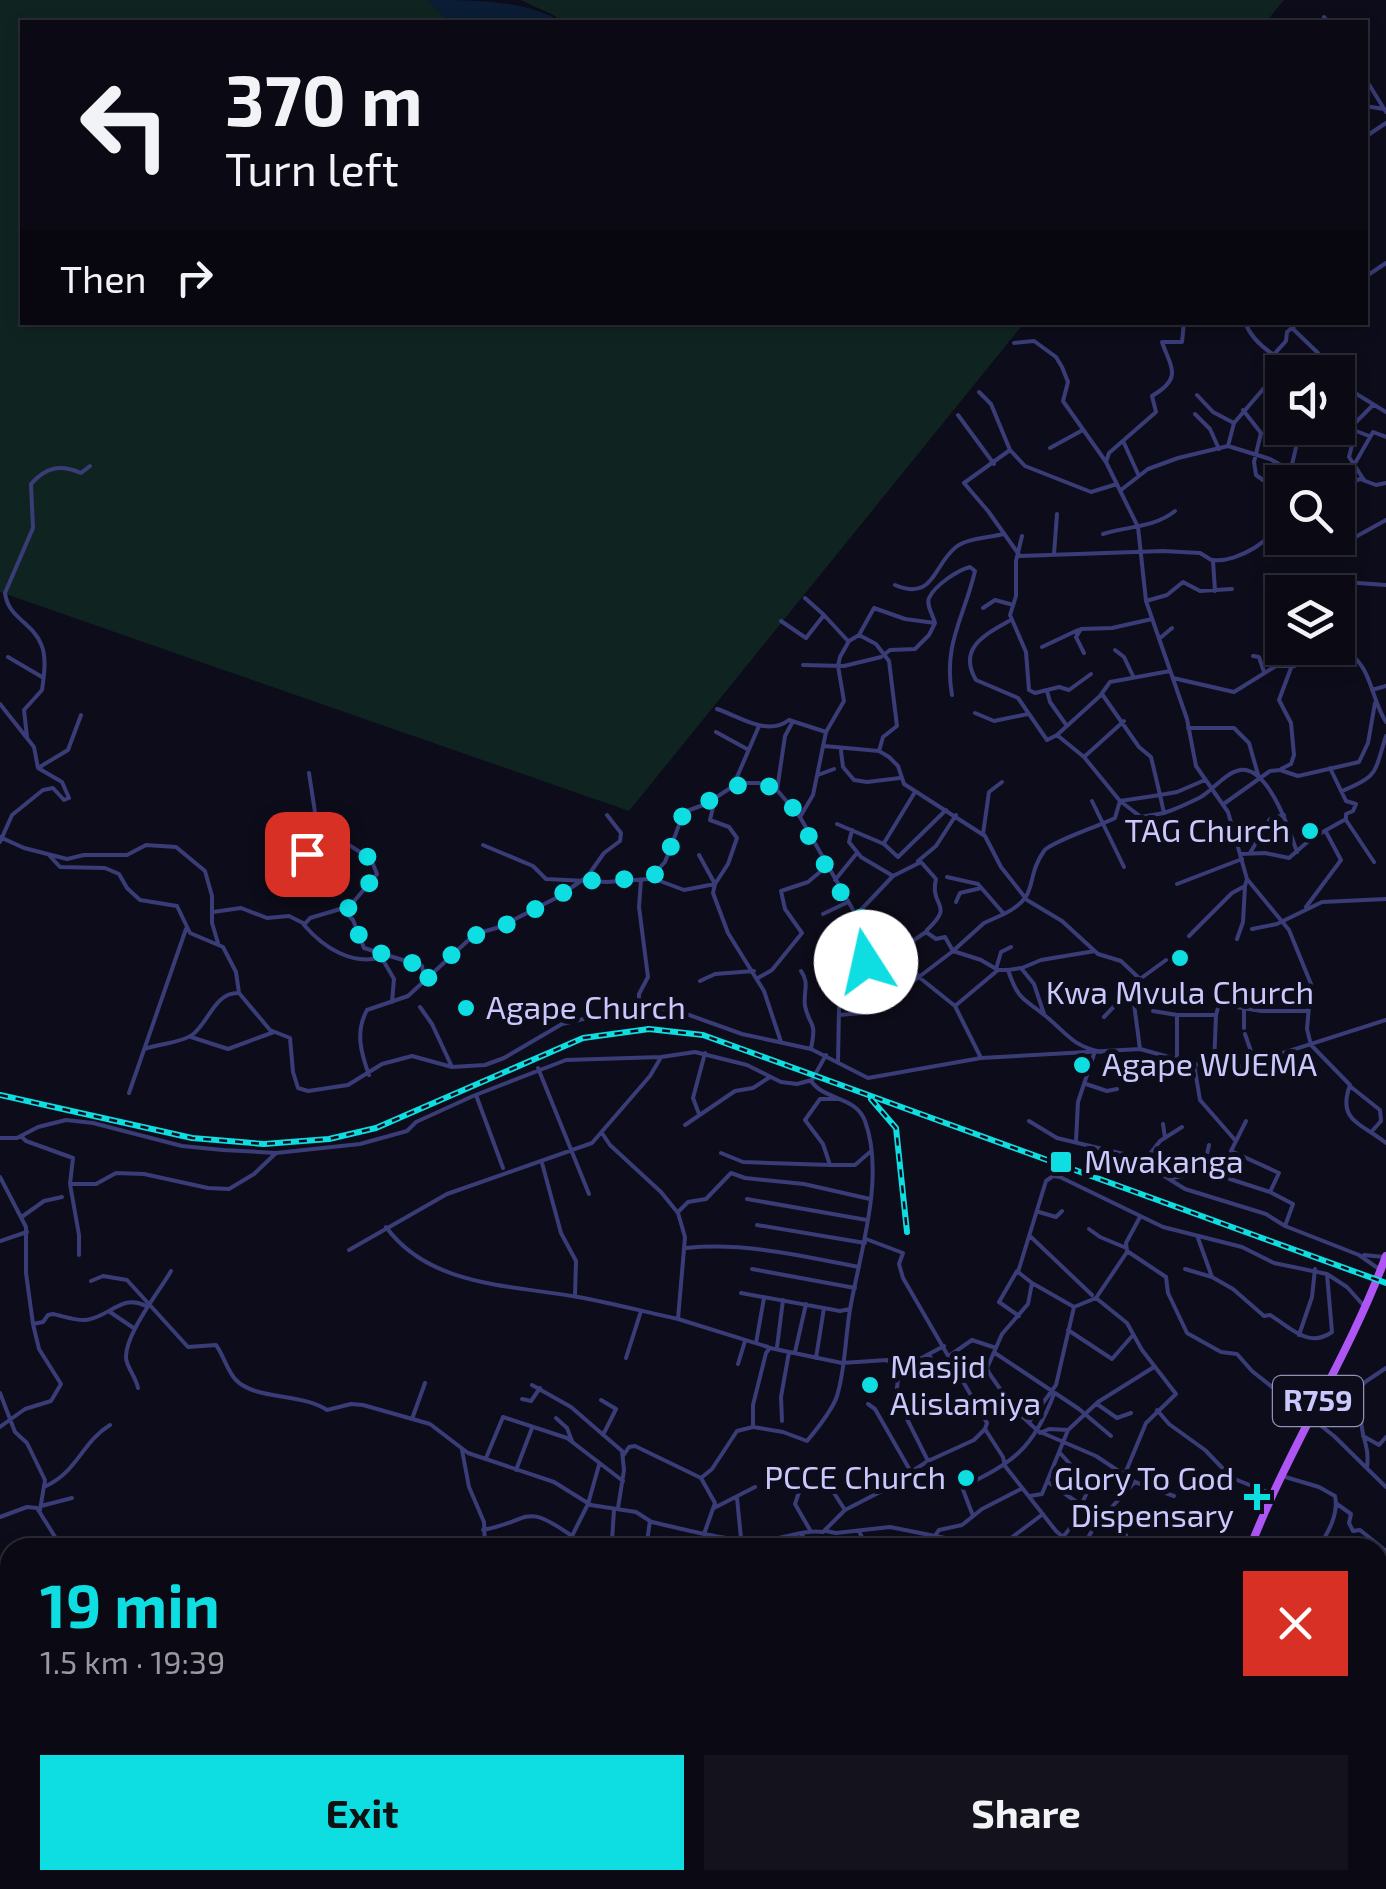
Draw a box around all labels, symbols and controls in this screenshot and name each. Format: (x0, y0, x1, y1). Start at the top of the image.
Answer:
text: 370 m (225, 56, 423, 140)
icon: left (60, 60, 190, 190)
text: Turn left (225, 141, 399, 195)
icon: right (167, 250, 222, 305)
text: Then (60, 255, 147, 301)
map controls (1265, 355, 1355, 665)
button: sound (1265, 355, 1355, 445)
button: search (1265, 465, 1355, 555)
button: layers (1265, 575, 1355, 665)
place label: TAG Church (1125, 810, 1290, 848)
pin (265, 812, 350, 897)
marker: TAG Church (1299, 820, 1321, 842)
icon: arrive (280, 827, 335, 882)
position arrow (814, 910, 918, 1014)
marker: Kwa Mvula Church (1169, 947, 1191, 969)
place label: Kwa Mvula Church (1046, 972, 1314, 1010)
place label: Agape Church (486, 987, 686, 1025)
marker: Agape Church (455, 997, 477, 1019)
place label: Agape WUEMA (1102, 1044, 1317, 1082)
marker: Agape WUEMA (1071, 1054, 1093, 1076)
place label: Mwakanga (1084, 1141, 1244, 1179)
marker: Mwakanga (1048, 1149, 1074, 1175)
place label: Masjid Alislamiya (890, 1346, 1041, 1421)
marker: Masjid Alislamiya (859, 1374, 881, 1396)
road number: R759 (1273, 1376, 1363, 1426)
place label: PCCE Church (764, 1457, 946, 1495)
place label: Glory To God Dispensary (1054, 1458, 1234, 1533)
marker: PCCE Church (955, 1467, 977, 1489)
marker: Glory To God Dispensary (1244, 1484, 1270, 1510)
text: 19 min (40, 1568, 220, 1640)
button: close (1243, 1571, 1348, 1676)
text: 1.5 km · 19:39 (40, 1642, 225, 1680)
button: Exit (40, 1755, 684, 1870)
button: Share (704, 1755, 1348, 1870)

